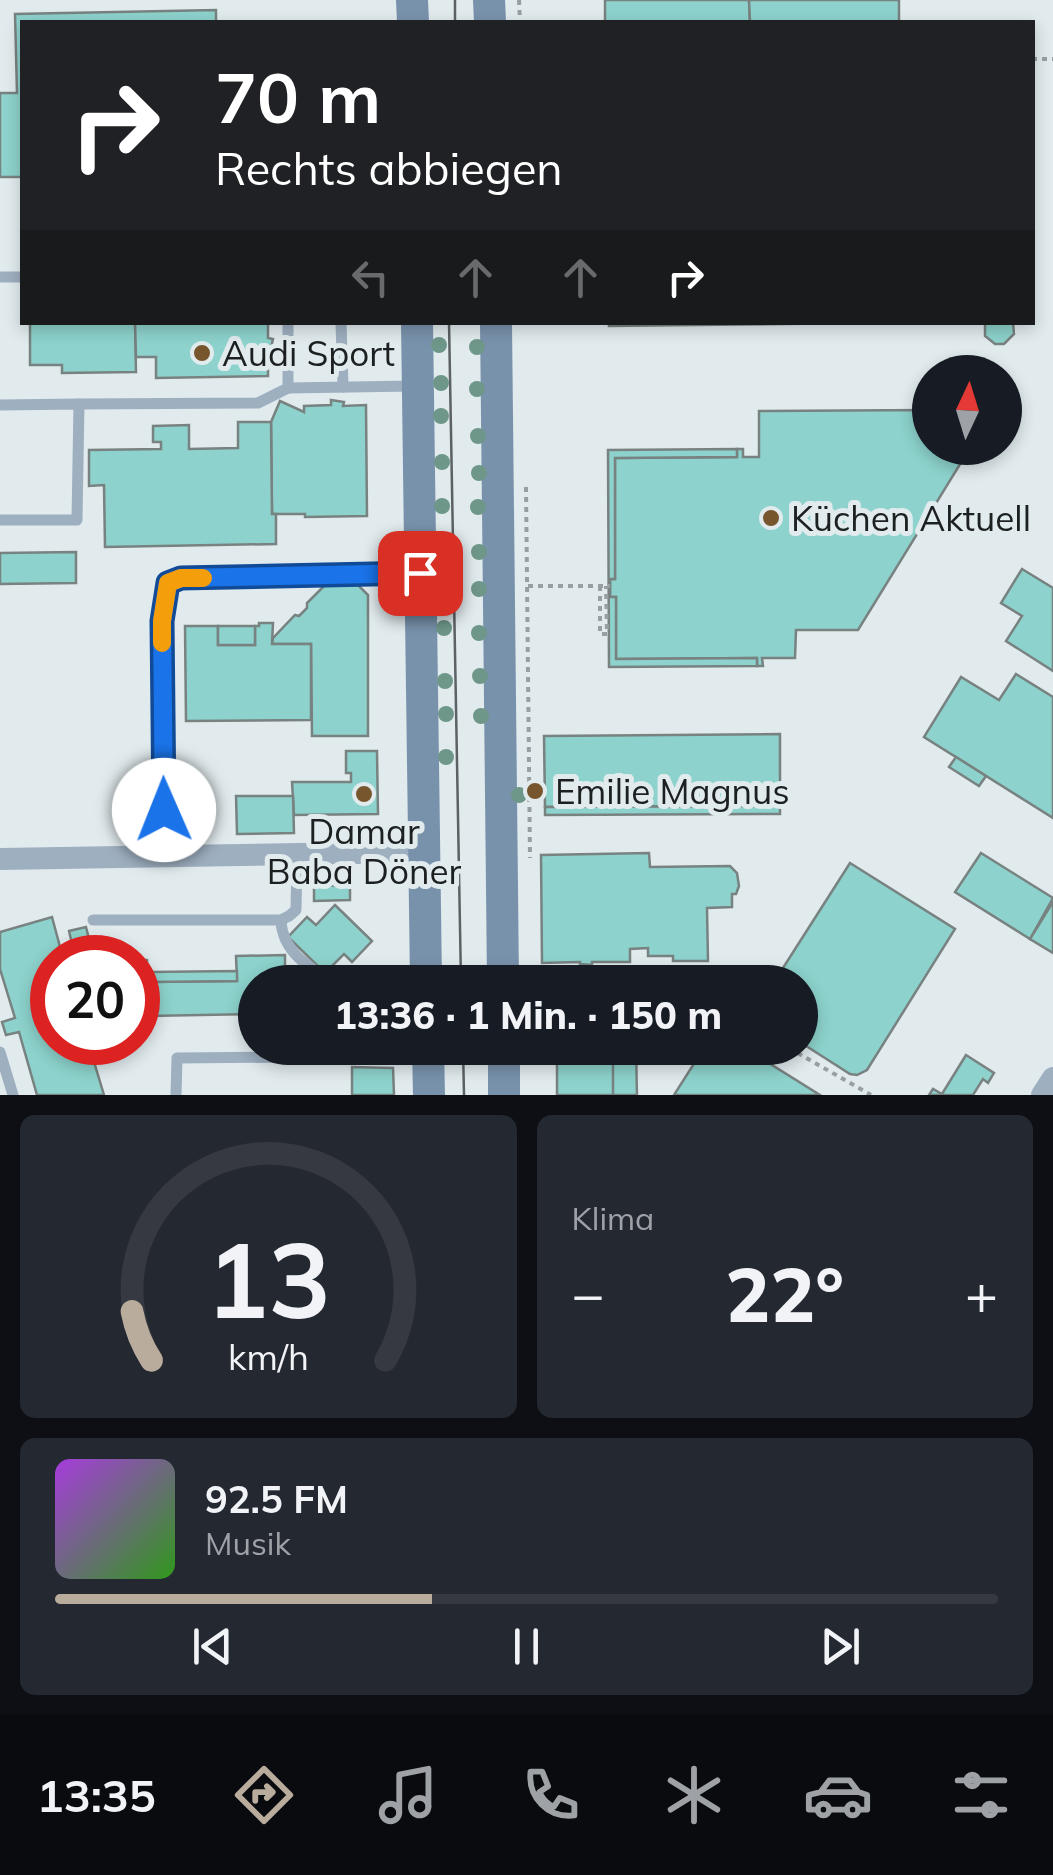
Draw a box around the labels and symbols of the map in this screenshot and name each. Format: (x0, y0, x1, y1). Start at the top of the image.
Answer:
place label: Audi Sport (222, 331, 395, 375)
marker: Audi Sport (191, 342, 213, 364)
north arrow (912, 355, 1022, 465)
place label: Küchen Aktuell (791, 496, 1031, 540)
marker: Küchen Aktuell (760, 507, 782, 529)
pin (378, 531, 463, 616)
position arrow (112, 758, 216, 862)
place label: Emilie Magnus (555, 769, 790, 813)
marker: Emilie Magnus (524, 780, 546, 802)
marker: Damar Baba Döner (353, 783, 375, 805)
place label: Damar Baba Döner (267, 809, 461, 893)
speed limit sign: 20 (30, 935, 160, 1065)

